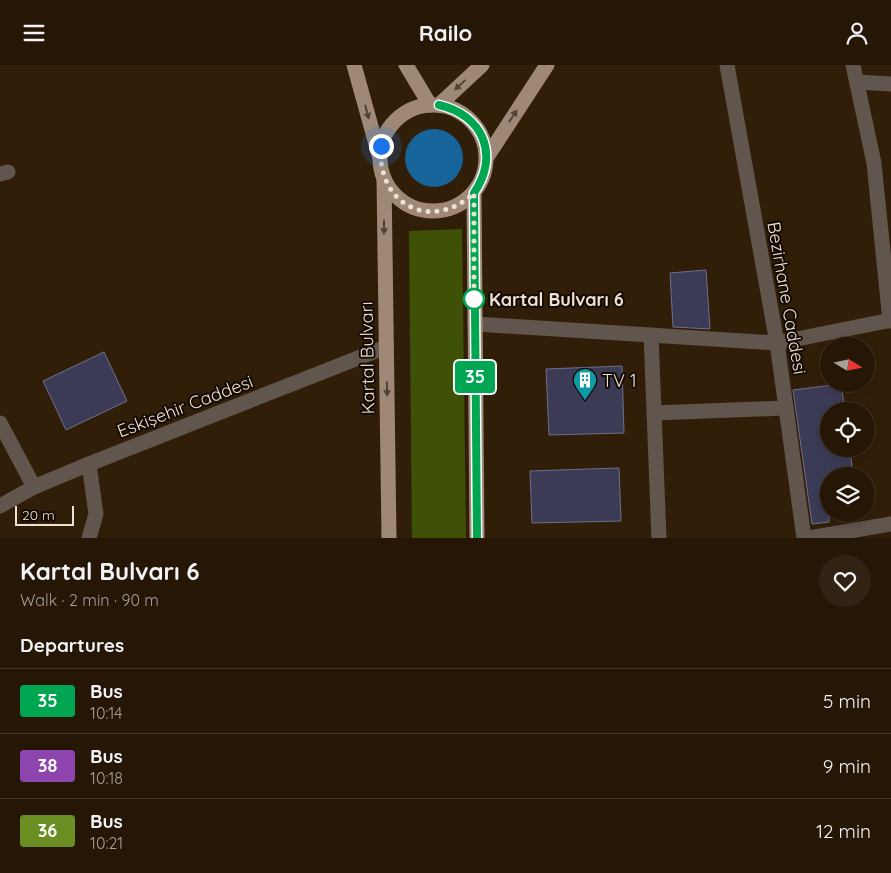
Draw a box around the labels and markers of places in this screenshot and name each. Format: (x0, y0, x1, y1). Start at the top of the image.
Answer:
marker: Kartal Bulvarı 6 (463, 288, 485, 310)
place label: Kartal Bulvarı 6 (489, 288, 624, 311)
building icon: TV 1 (572, 367, 598, 401)
place label: TV 1 (602, 369, 637, 392)

